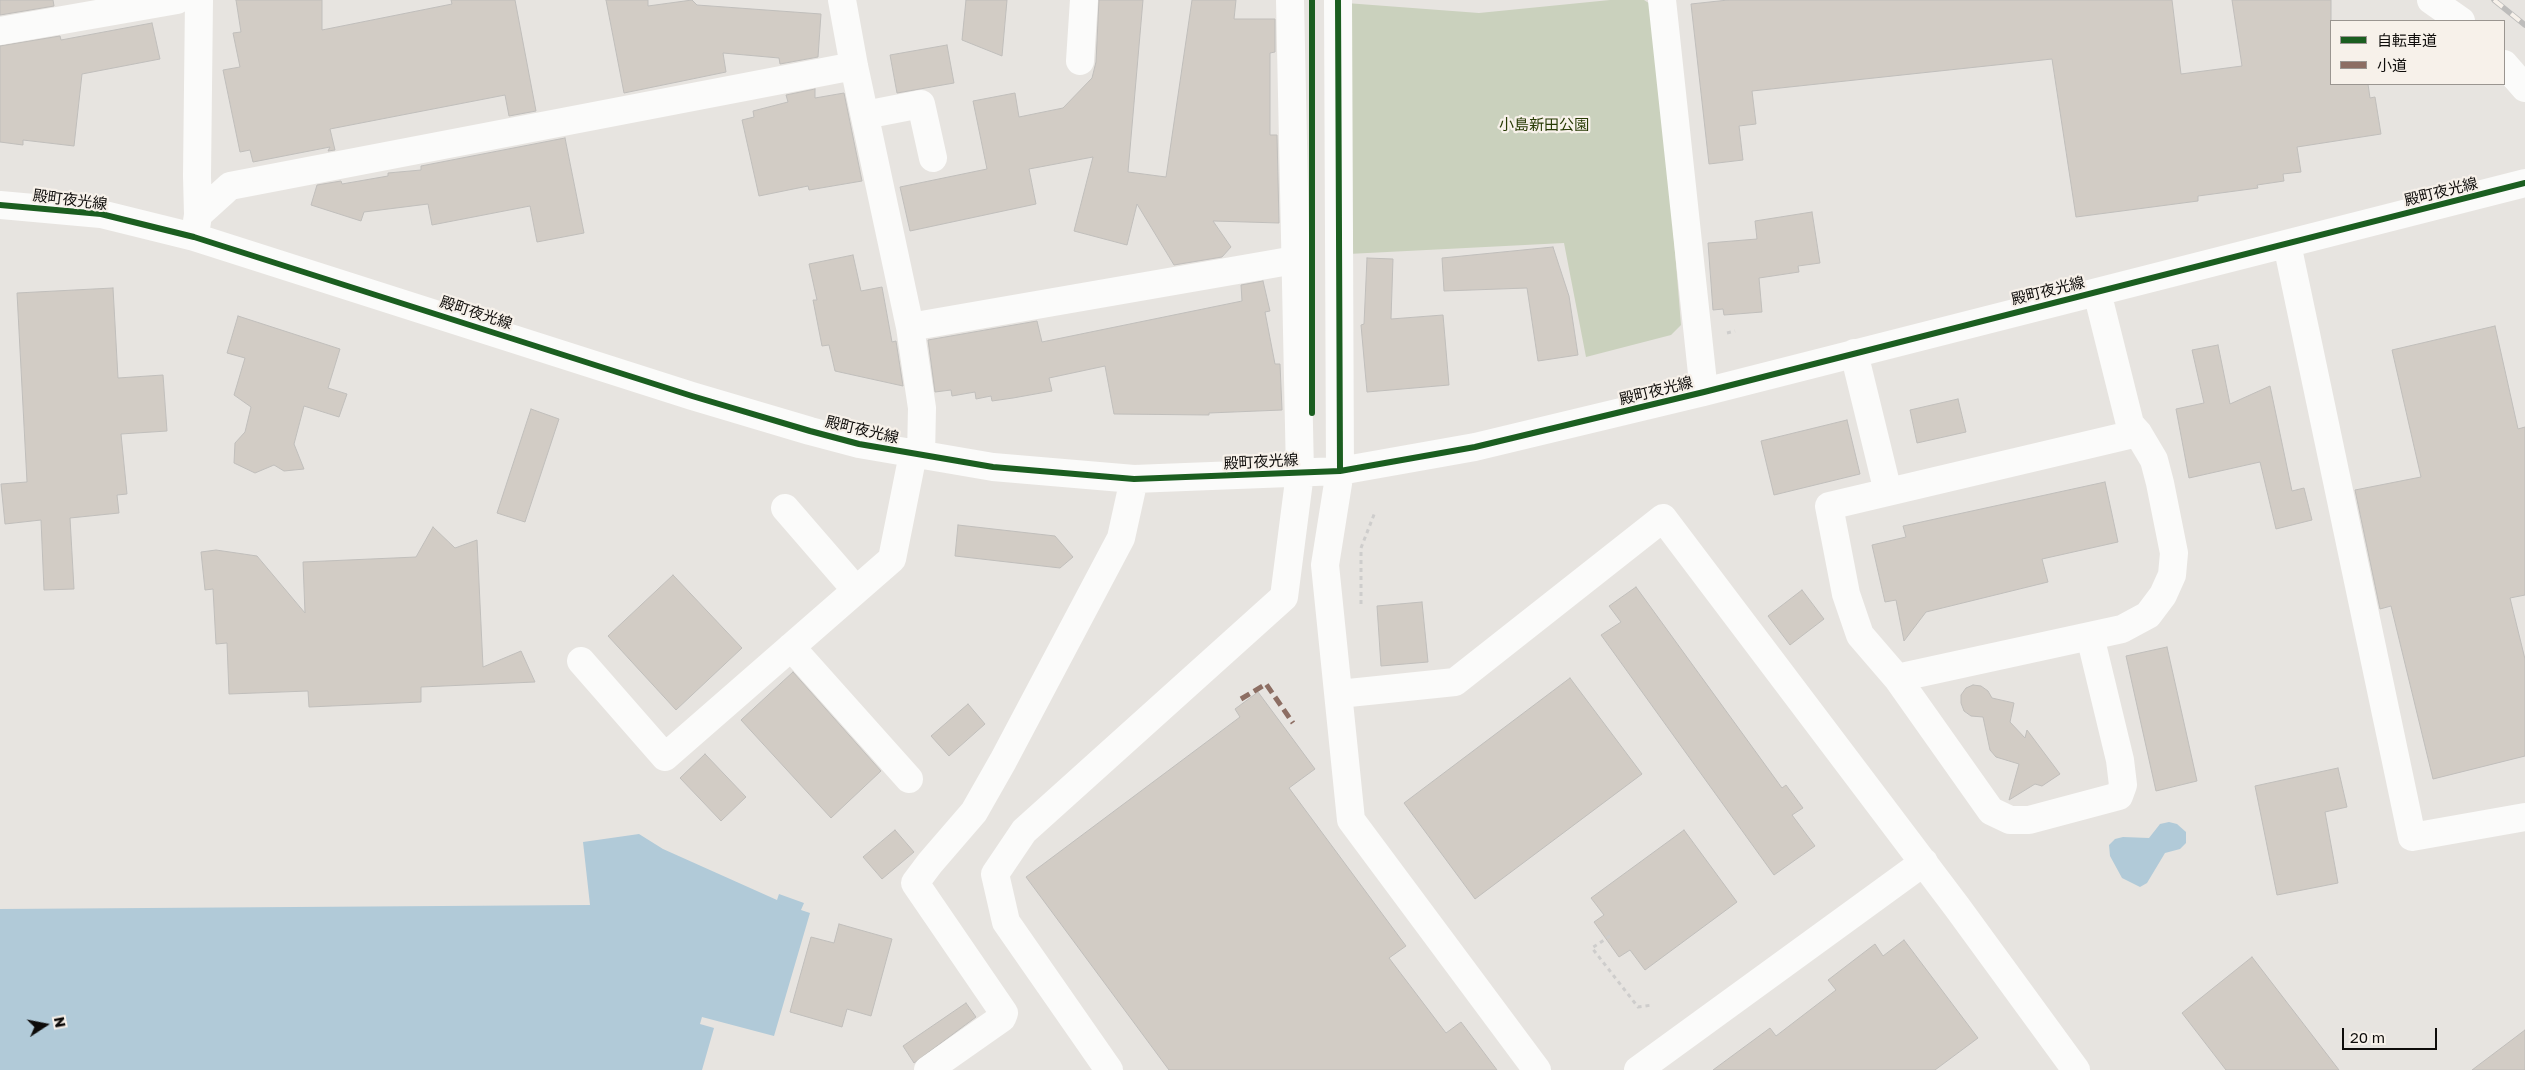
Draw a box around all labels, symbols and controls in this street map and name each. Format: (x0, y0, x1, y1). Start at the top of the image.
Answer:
legend (2330, 20, 2505, 85)
text: 自転車道 (2377, 31, 2437, 49)
text: 小道 (2377, 56, 2407, 74)
park label: 小島新田公園 (1499, 116, 1589, 134)
street label: 殿町夜光線 (2402, 174, 2480, 210)
street label: 殿町夜光線 (32, 186, 108, 214)
street label: 殿町夜光線 (2009, 273, 2087, 309)
street label: 殿町夜光線 (438, 293, 514, 333)
street label: 殿町夜光線 (1617, 373, 1695, 409)
street label: 殿町夜光線 (823, 413, 901, 447)
street label: 殿町夜光線 (1223, 451, 1299, 473)
north arrow (20, 1000, 70, 1050)
text: N (51, 1015, 70, 1029)
scale bar (2345, 1018, 2440, 1050)
text: 20 m (2350, 1028, 2385, 1046)

